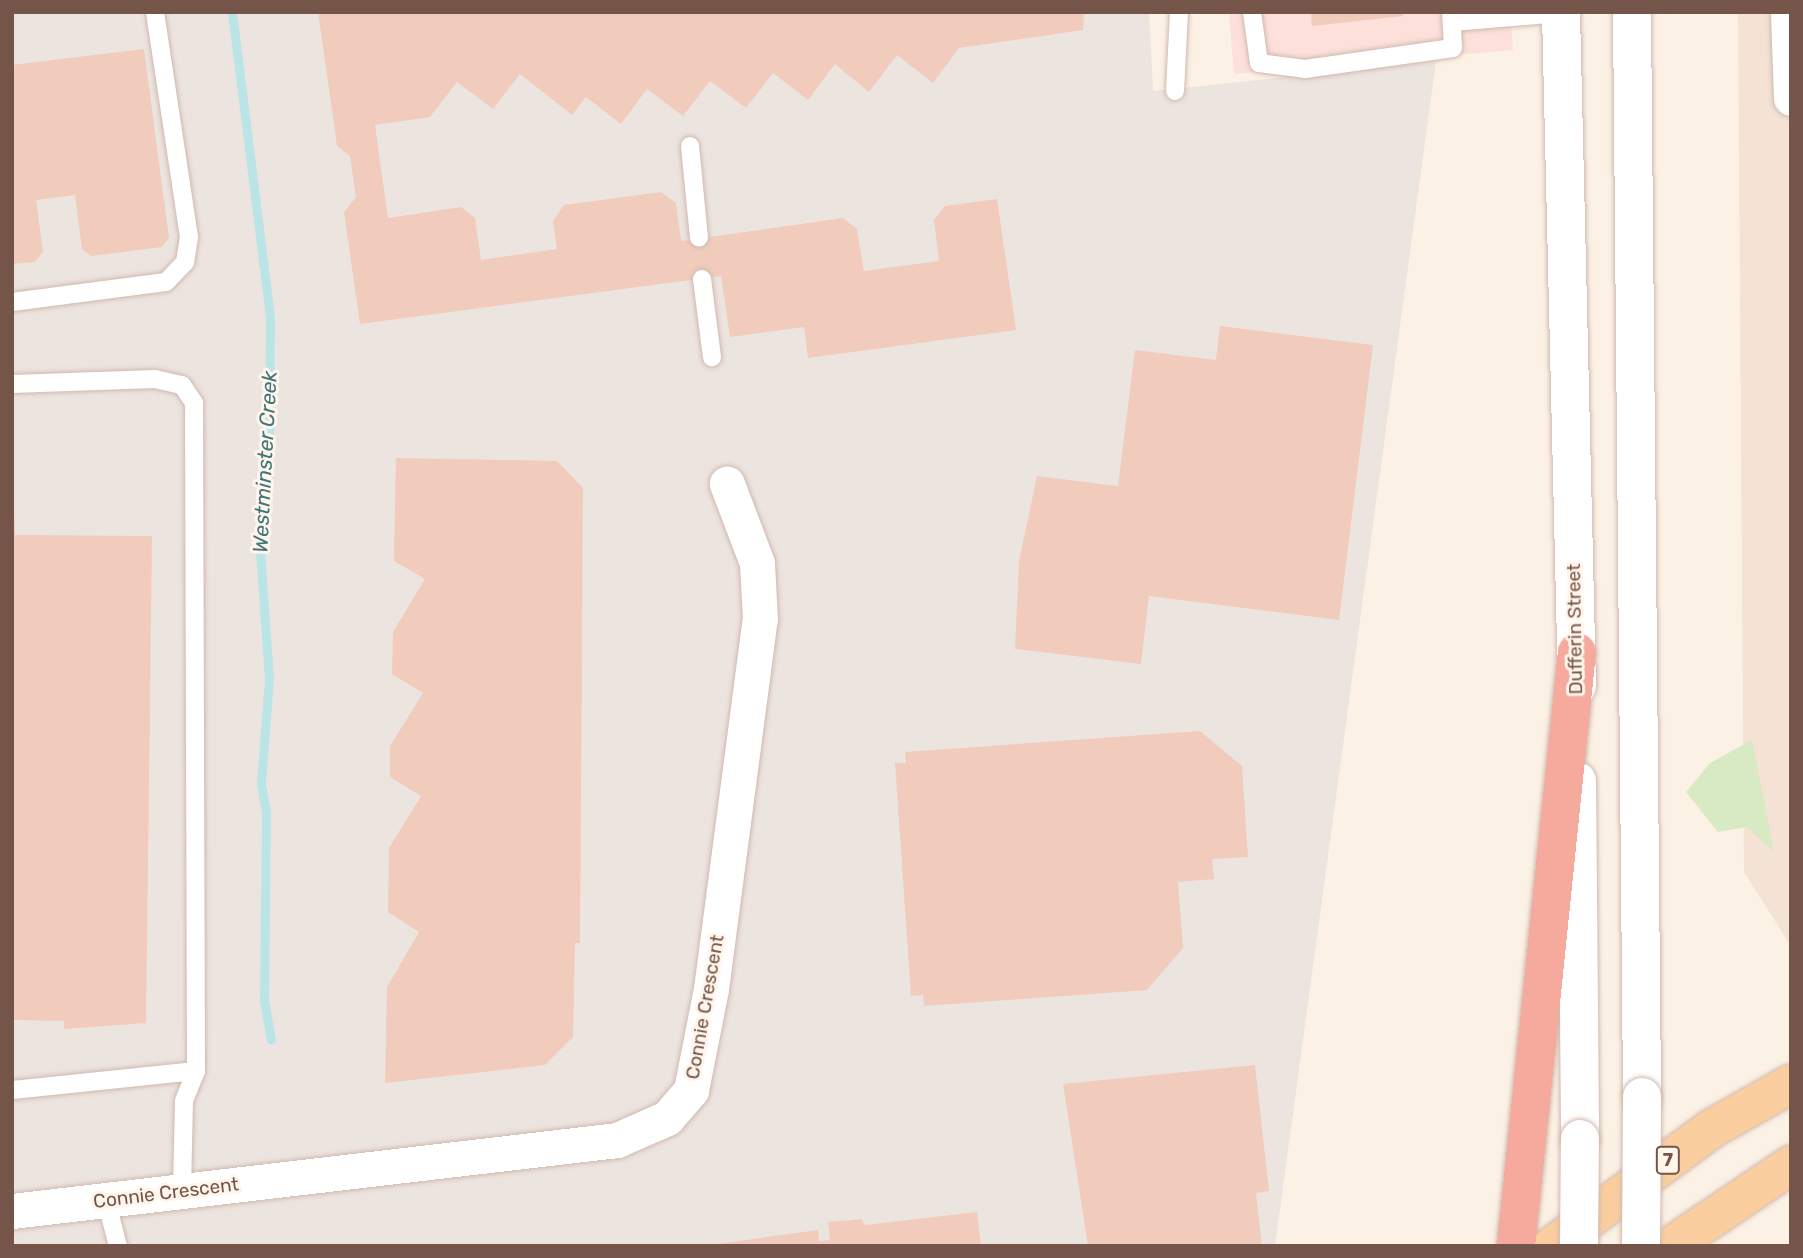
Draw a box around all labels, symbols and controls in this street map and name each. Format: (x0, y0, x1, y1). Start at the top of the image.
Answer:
water label: Westminster Creek (248, 370, 282, 554)
street label: Dufferin Street (1562, 563, 1588, 695)
street label: Connie Crescent (681, 933, 729, 1081)
road number: 7 (1656, 1146, 1680, 1175)
street label: Connie Crescent (92, 1173, 240, 1213)

